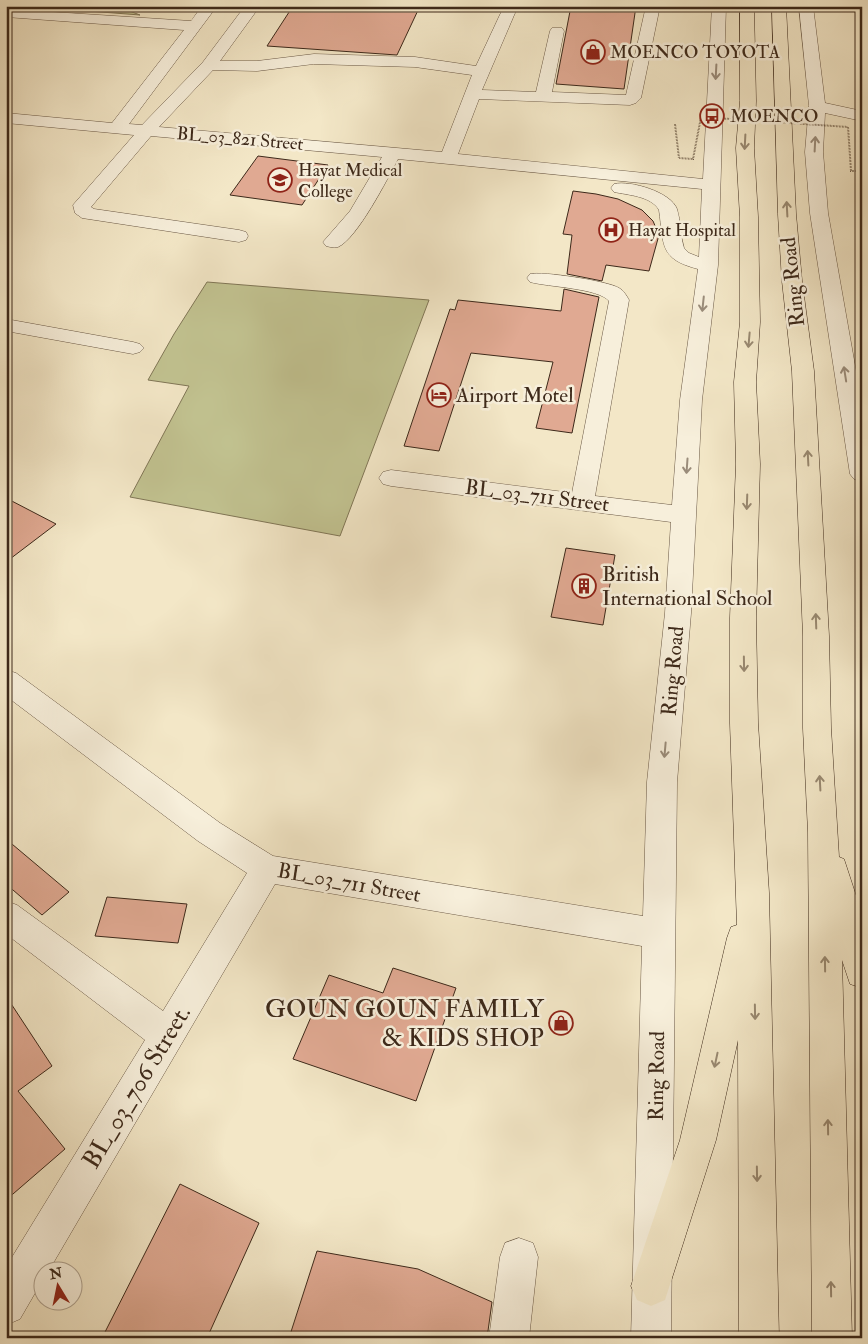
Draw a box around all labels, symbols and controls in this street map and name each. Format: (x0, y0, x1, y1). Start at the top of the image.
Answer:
shop icon: MOENCO TOYOTA (580, 39, 606, 65)
place label: MOENCO TOYOTA (610, 41, 781, 64)
one-way arrow (712, 64, 721, 80)
bus stop icon: MOENCO (699, 103, 725, 129)
place label: MOENCO (730, 105, 818, 128)
street label: BL_03_821 Street (176, 122, 305, 156)
one-way arrow (741, 134, 750, 150)
one-way arrow (810, 136, 819, 152)
place label: Hayat Medical College (298, 159, 403, 203)
school or university icon: Hayat Medical College (267, 167, 293, 193)
one-way arrow (782, 202, 791, 218)
hospital icon: Hayat Hospital (598, 217, 624, 243)
place label: Hayat Hospital (628, 219, 736, 242)
street label: Ring Road (775, 235, 811, 328)
one-way arrow (698, 296, 708, 312)
one-way arrow (744, 331, 753, 347)
one-way arrow (839, 367, 849, 383)
hotel icon: Airport Motel (426, 382, 452, 408)
place label: Airport Motel (455, 382, 574, 409)
one-way arrow (803, 451, 813, 467)
one-way arrow (683, 458, 692, 474)
street label: BL_03_711 Street (463, 474, 611, 518)
one-way arrow (742, 494, 751, 510)
place label: British International School (602, 561, 773, 612)
building icon: British International School (571, 573, 597, 599)
one-way arrow (811, 613, 820, 629)
street label: Ring Road (656, 624, 690, 717)
one-way arrow (739, 656, 749, 672)
one-way arrow (661, 742, 670, 758)
one-way arrow (815, 775, 824, 791)
street label: BL_03_711 Street (275, 857, 423, 909)
one-way arrow (820, 956, 830, 972)
place label: GOUN GOUN FAMILY & KIDS SHOP (265, 994, 545, 1054)
street label: BL_03_706 Street. (76, 1000, 198, 1174)
one-way arrow (750, 1003, 760, 1019)
shop icon: GOUN GOUN FAMILY & KIDS SHOP (548, 1010, 574, 1036)
street label: Ring Road (643, 1030, 671, 1121)
one-way arrow (711, 1052, 720, 1068)
one-way arrow (823, 1119, 833, 1135)
one-way arrow (752, 1166, 762, 1182)
north arrow (32, 1262, 82, 1312)
text: N (47, 1264, 64, 1283)
one-way arrow (826, 1281, 836, 1298)

